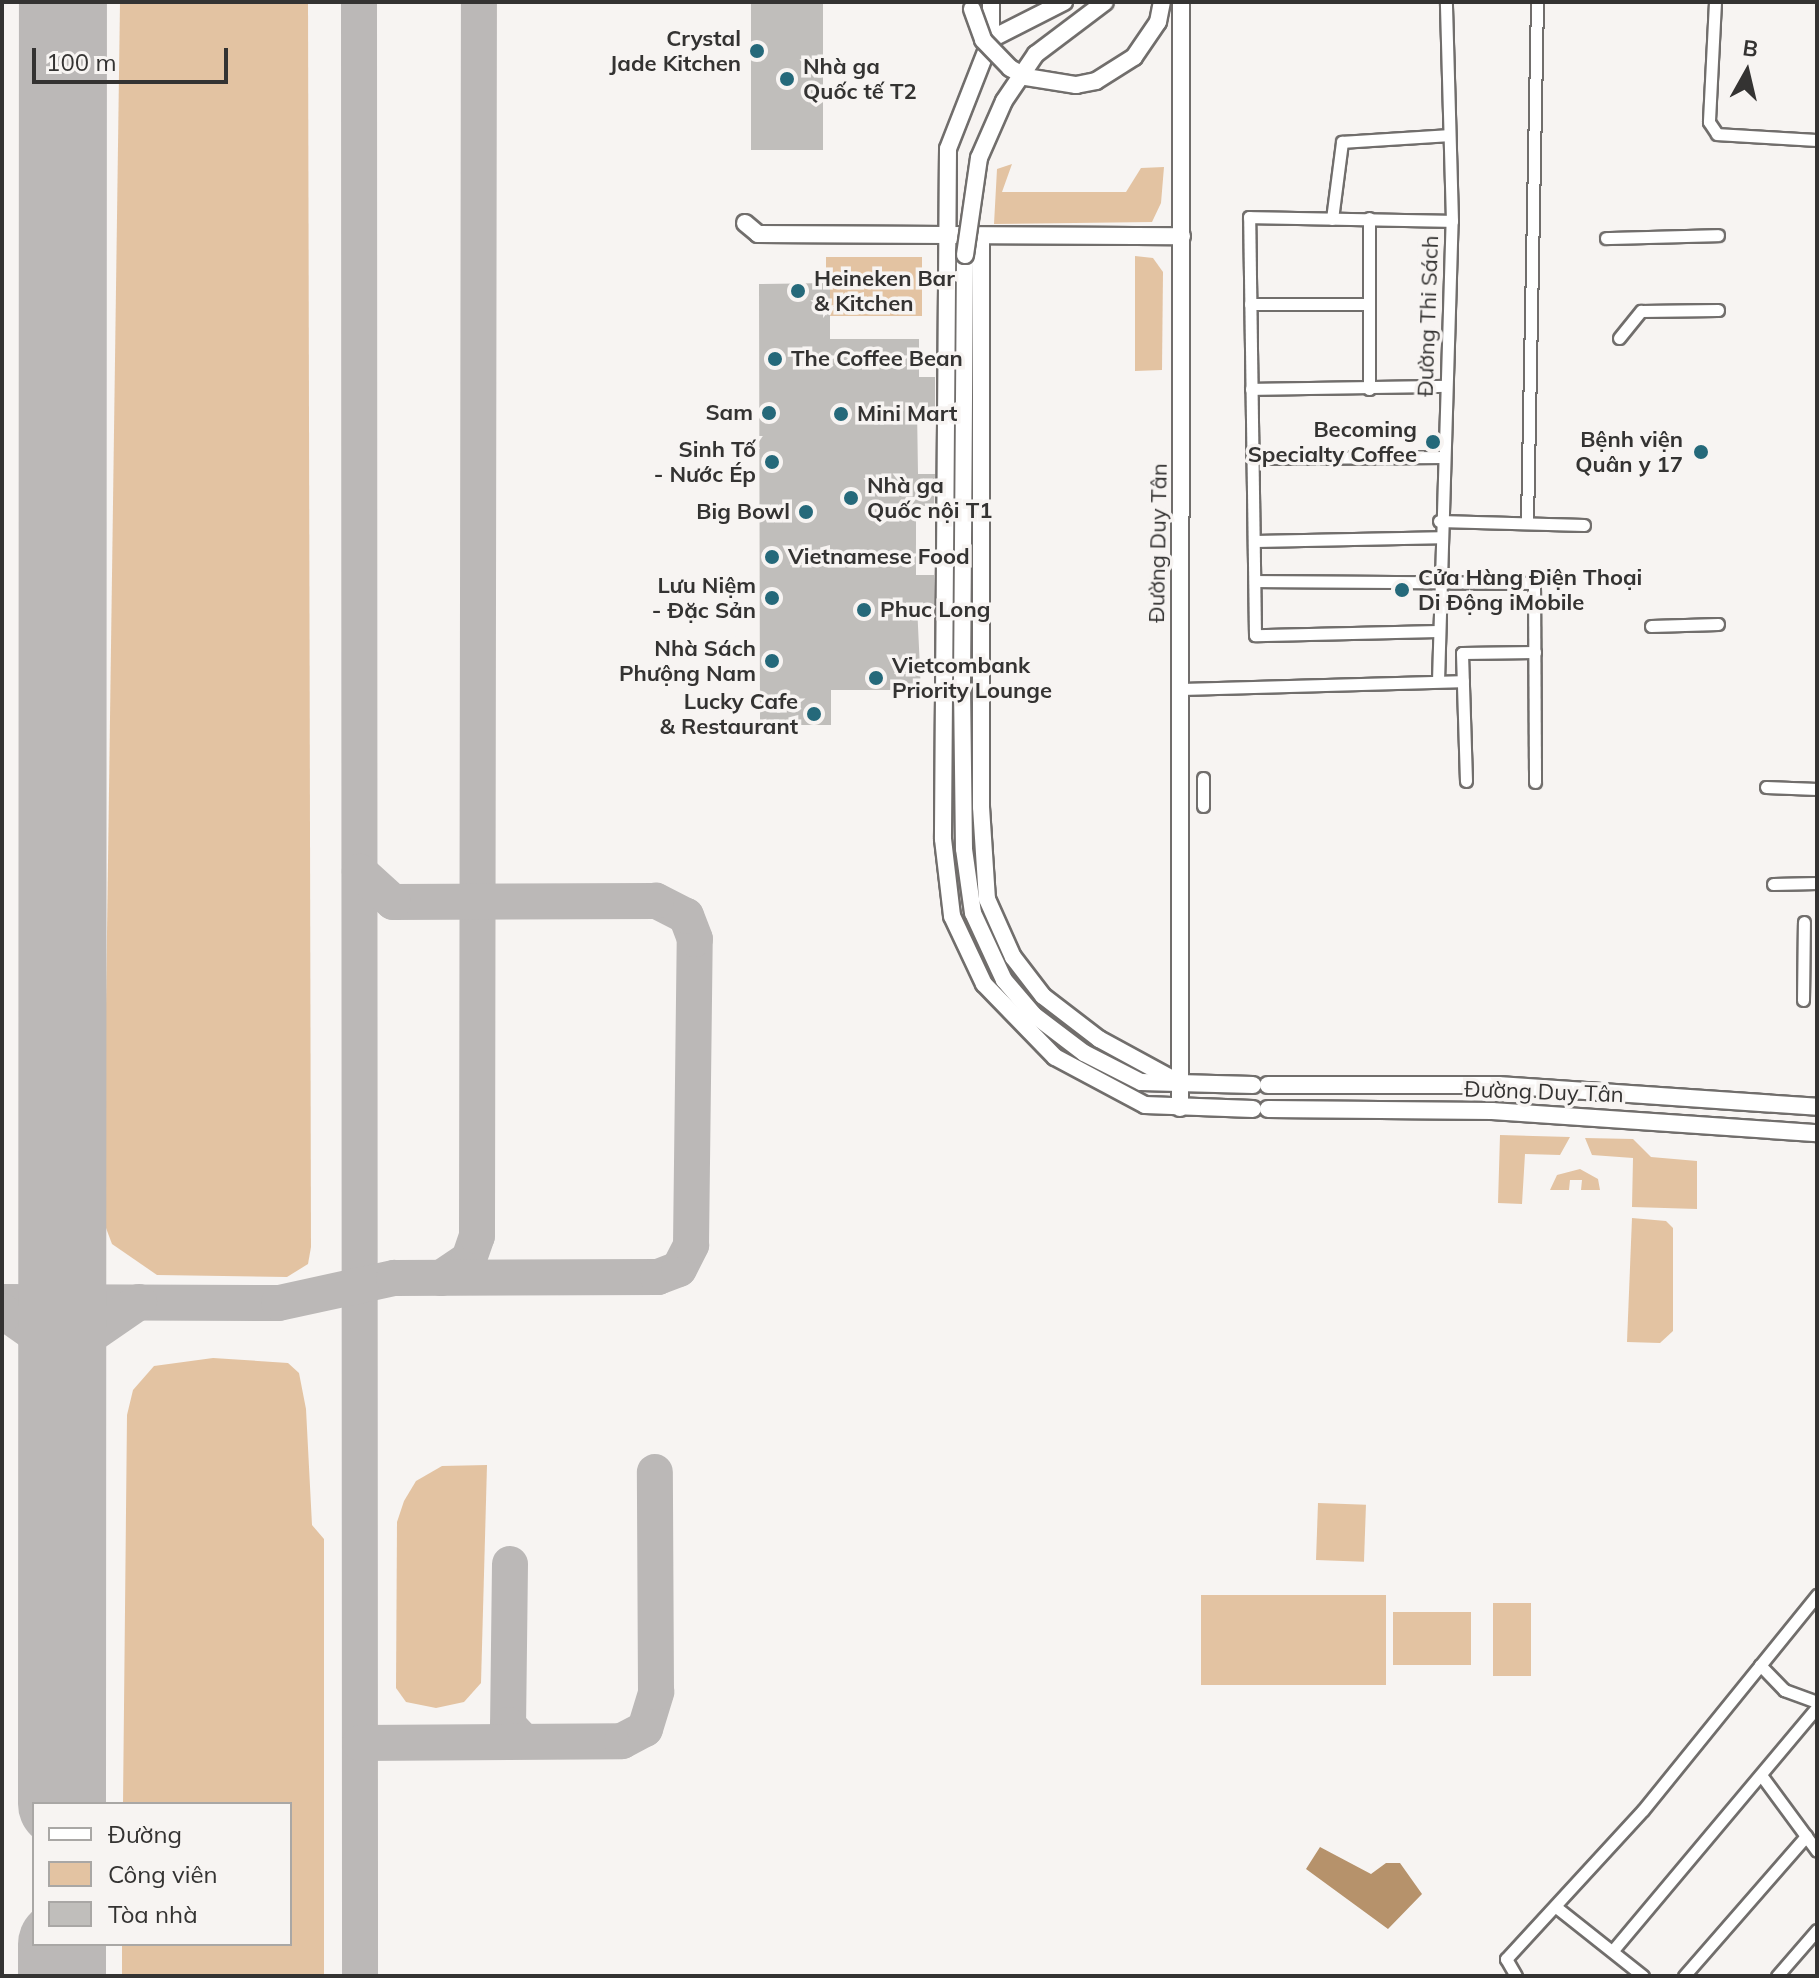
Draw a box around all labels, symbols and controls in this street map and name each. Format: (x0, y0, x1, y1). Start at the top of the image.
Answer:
place label: Crystal Jade Kitchen (609, 25, 741, 76)
scale bar (36, 32, 232, 82)
north arrow (1707, 32, 1787, 112)
text: B (1741, 33, 1760, 63)
marker: Crystal Jade Kitchen (748, 42, 766, 60)
text: 100 m (46, 47, 117, 77)
place label: Nhà ga Quốc tế T2 (803, 53, 917, 104)
marker: Nhà ga Quốc tế T2 (778, 70, 796, 88)
street label: Đường Thi Sách (1412, 235, 1444, 397)
place label: Heineken Bar & Kitchen (814, 265, 955, 316)
marker: Heineken Bar & Kitchen (789, 282, 807, 300)
place label: The Coffee Bean (791, 346, 963, 372)
marker: The Coffee Bean (766, 350, 784, 368)
place label: Sam (705, 400, 753, 426)
place label: Mini Mart (857, 401, 957, 427)
marker: Sam (760, 404, 778, 422)
marker: Mini Mart (832, 405, 850, 423)
place label: Becoming Specialty Coffee (1248, 416, 1417, 468)
place label: Bệnh viện Quân y 17 (1575, 426, 1683, 478)
marker: Becoming Specialty Coffee (1424, 433, 1442, 451)
place label: Sinh Tố - Nước Ép (654, 436, 756, 488)
marker: Bệnh viện Quân y 17 (1690, 441, 1712, 463)
marker: Sinh Tố - Nước Ép (763, 453, 781, 471)
street label: Đường Duy Tân (1143, 463, 1173, 623)
place label: Nhà ga Quốc nội T1 (867, 472, 992, 524)
marker: Nhà ga Quốc nội T1 (842, 489, 860, 507)
place label: Big Bowl (696, 499, 790, 525)
marker: Big Bowl (797, 503, 815, 521)
place label: Vietnamese Food (788, 544, 970, 570)
marker: Vietnamese Food (763, 548, 781, 566)
place label: Cửa Hàng Điện Thoại Di Động iMobile (1418, 564, 1642, 616)
place label: Lưu Niệm - Đặc Sản (652, 572, 756, 624)
marker: Cửa Hàng Điện Thoại Di Động iMobile (1393, 581, 1411, 599)
marker: Lưu Niệm - Đặc Sản (763, 589, 781, 607)
place label: Phuc Long (880, 597, 990, 623)
marker: Phuc Long (855, 601, 873, 619)
place label: Nhà Sách Phưộng Nam (619, 635, 756, 686)
marker: Nhà Sách Phưộng Nam (763, 652, 781, 670)
place label: Vietcombank Priority Lounge (892, 652, 1052, 704)
marker: Vietcombank Priority Lounge (867, 669, 885, 687)
place label: Lucky Cafe & Restaurant (660, 688, 798, 740)
marker: Lucky Cafe & Restaurant (805, 705, 823, 723)
street label: Đường Duy Tân (1464, 1076, 1624, 1108)
legend (32, 1802, 292, 1946)
text: Đường (108, 1819, 182, 1849)
text: Công viên (108, 1859, 218, 1889)
text: Tòa nhà (108, 1899, 198, 1929)

